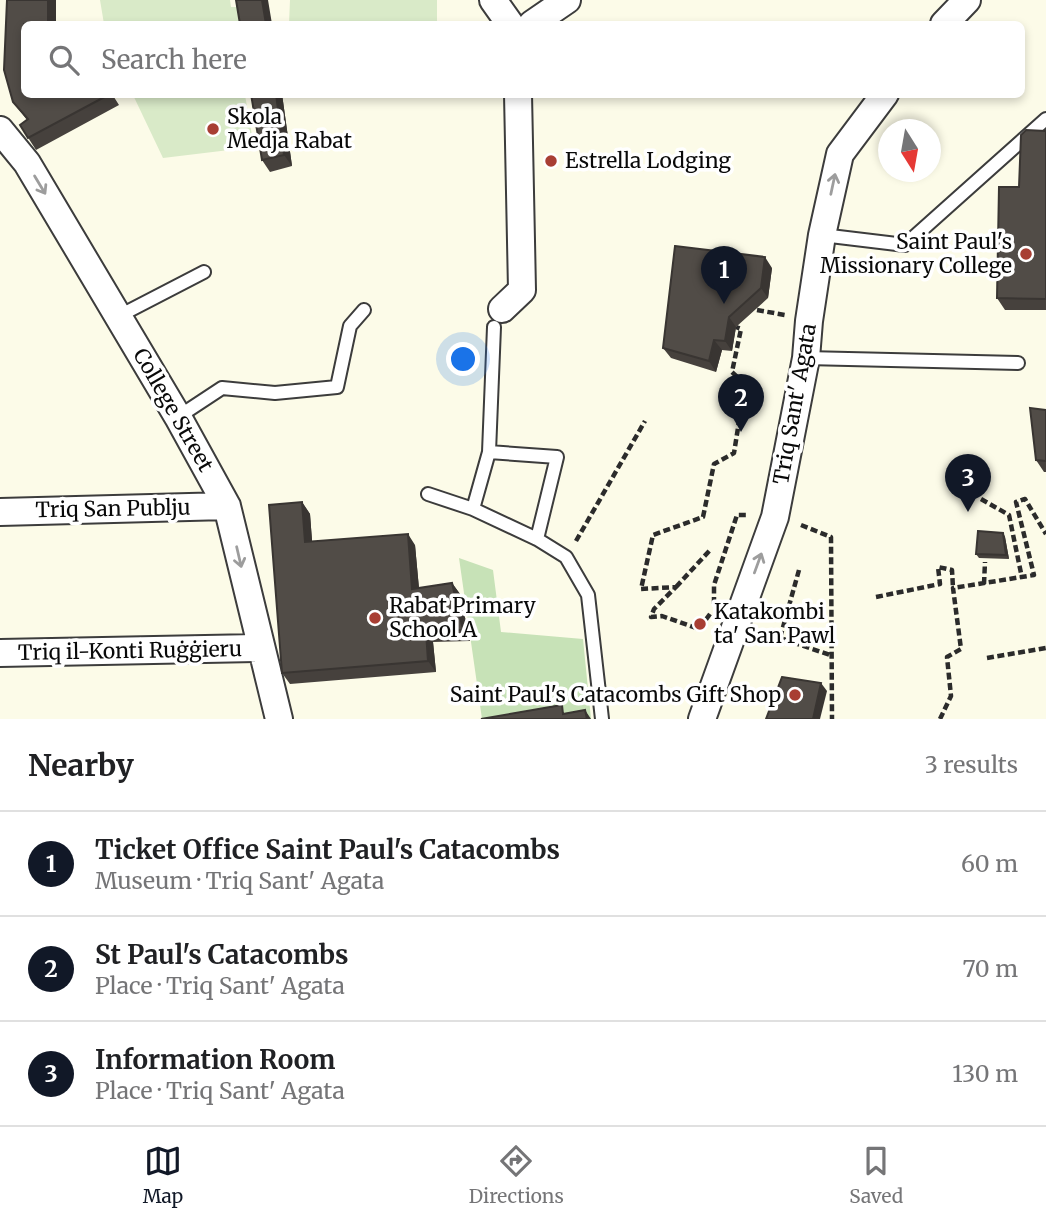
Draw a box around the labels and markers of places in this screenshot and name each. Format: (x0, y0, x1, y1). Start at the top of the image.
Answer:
place label: Skola Medja Rabat (227, 103, 352, 154)
marker: Skola Medja Rabat (205, 121, 221, 137)
place label: Estrella Lodging (565, 147, 731, 174)
marker: Estrella Lodging (543, 153, 559, 169)
place label: Saint Paul's Missionary College (820, 228, 1012, 279)
pin: 1 (701, 246, 747, 304)
marker: Saint Paul's Missionary College (1018, 246, 1034, 262)
pin: 2 (718, 374, 764, 432)
pin: 3 (945, 454, 991, 512)
place label: Rabat Primary School A (389, 592, 537, 643)
place label: Katakombi ta' San Pawl (714, 598, 836, 649)
marker: Rabat Primary School A (367, 610, 383, 626)
marker: Katakombi ta' San Pawl (692, 616, 708, 632)
place label: Saint Paul's Catacombs Gift Shop (450, 681, 781, 708)
marker: Saint Paul's Catacombs Gift Shop (787, 687, 803, 703)

